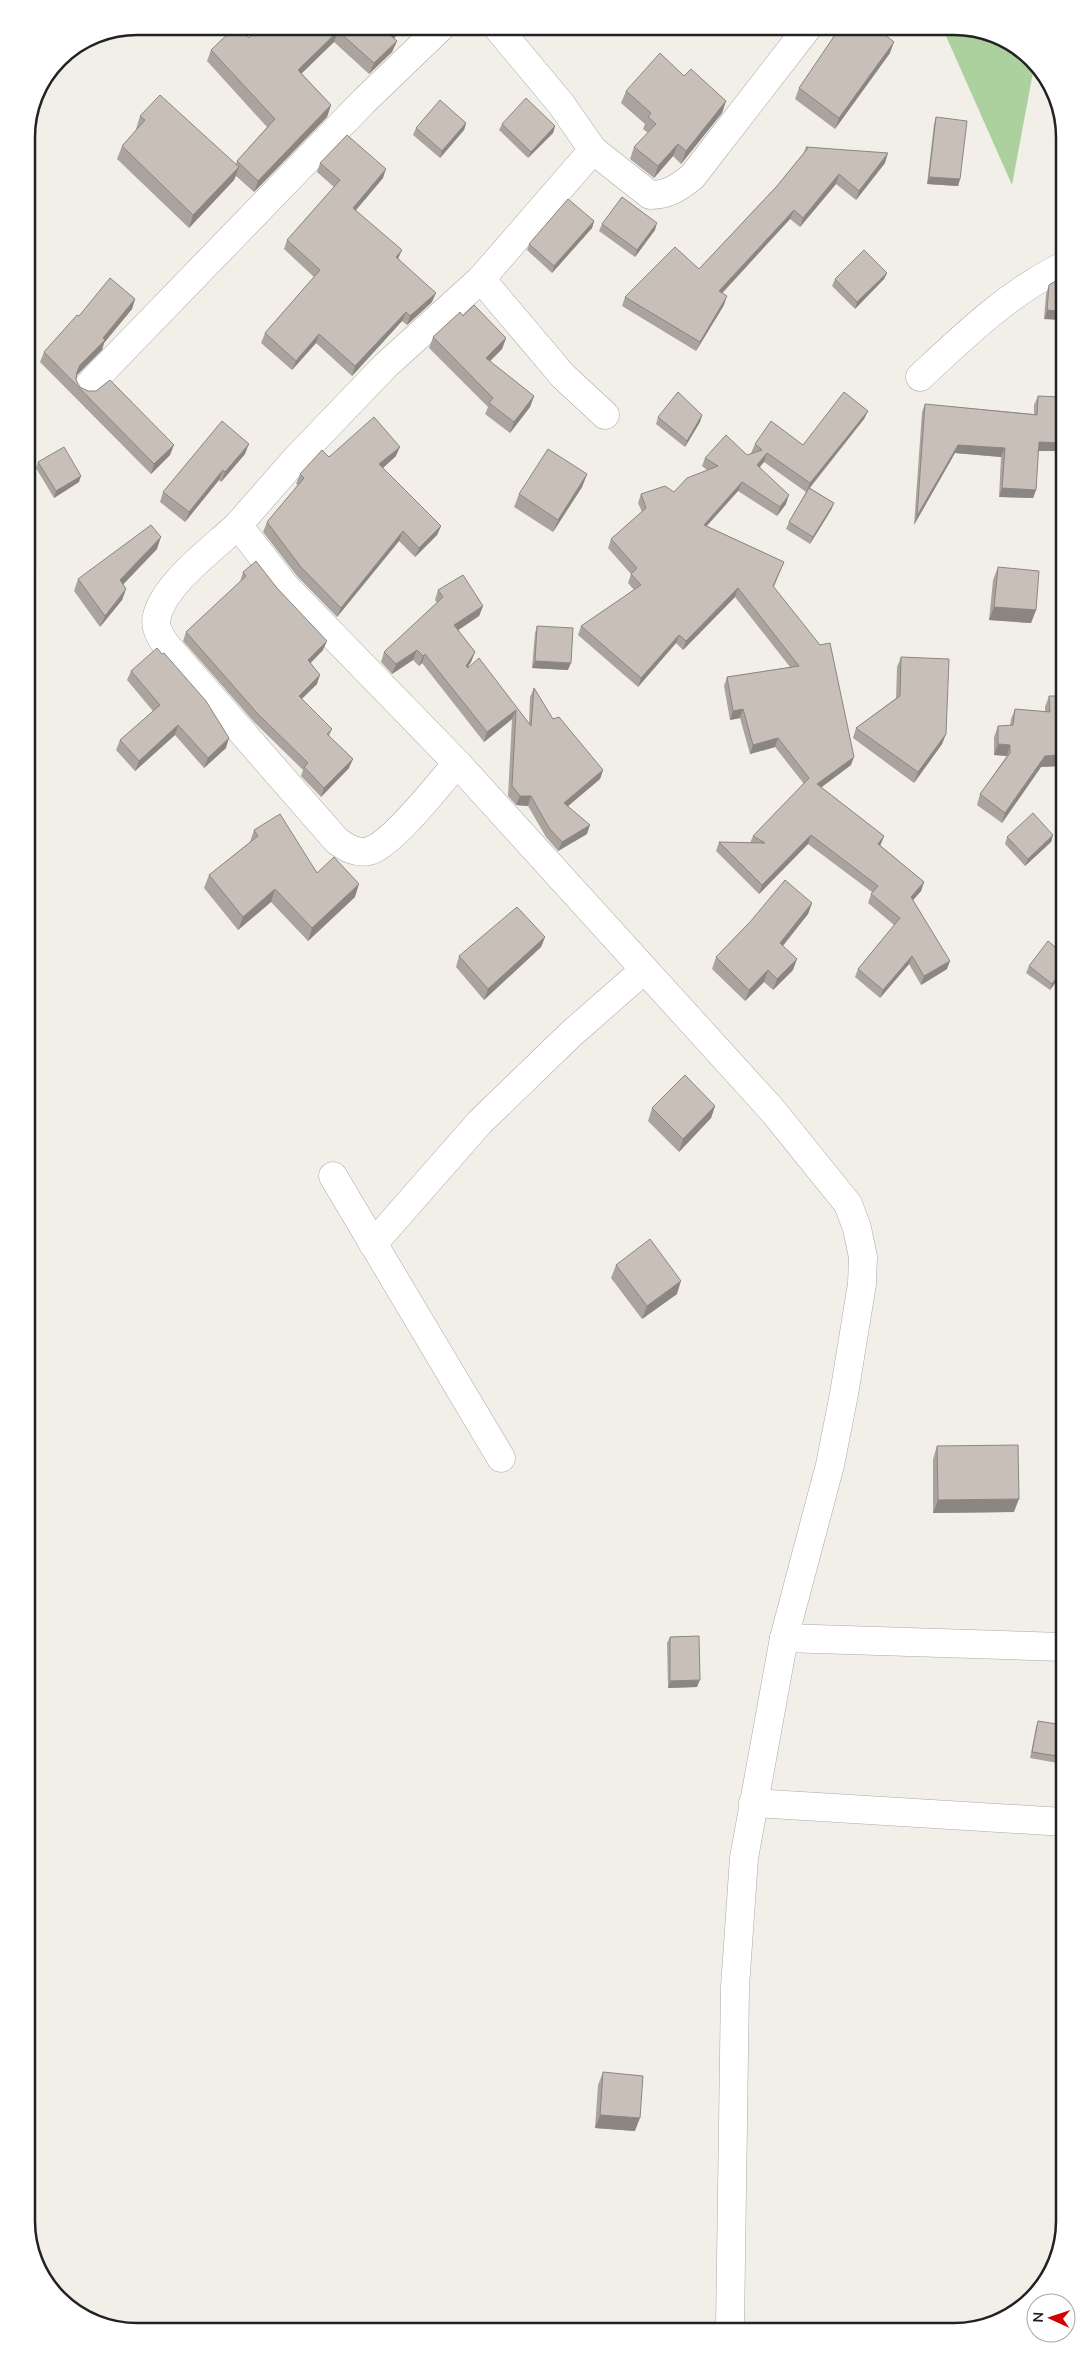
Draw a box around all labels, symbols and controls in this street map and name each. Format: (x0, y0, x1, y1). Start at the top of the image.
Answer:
north arrow (1026, 2293, 1076, 2343)
text: N (1029, 2312, 1047, 2323)

